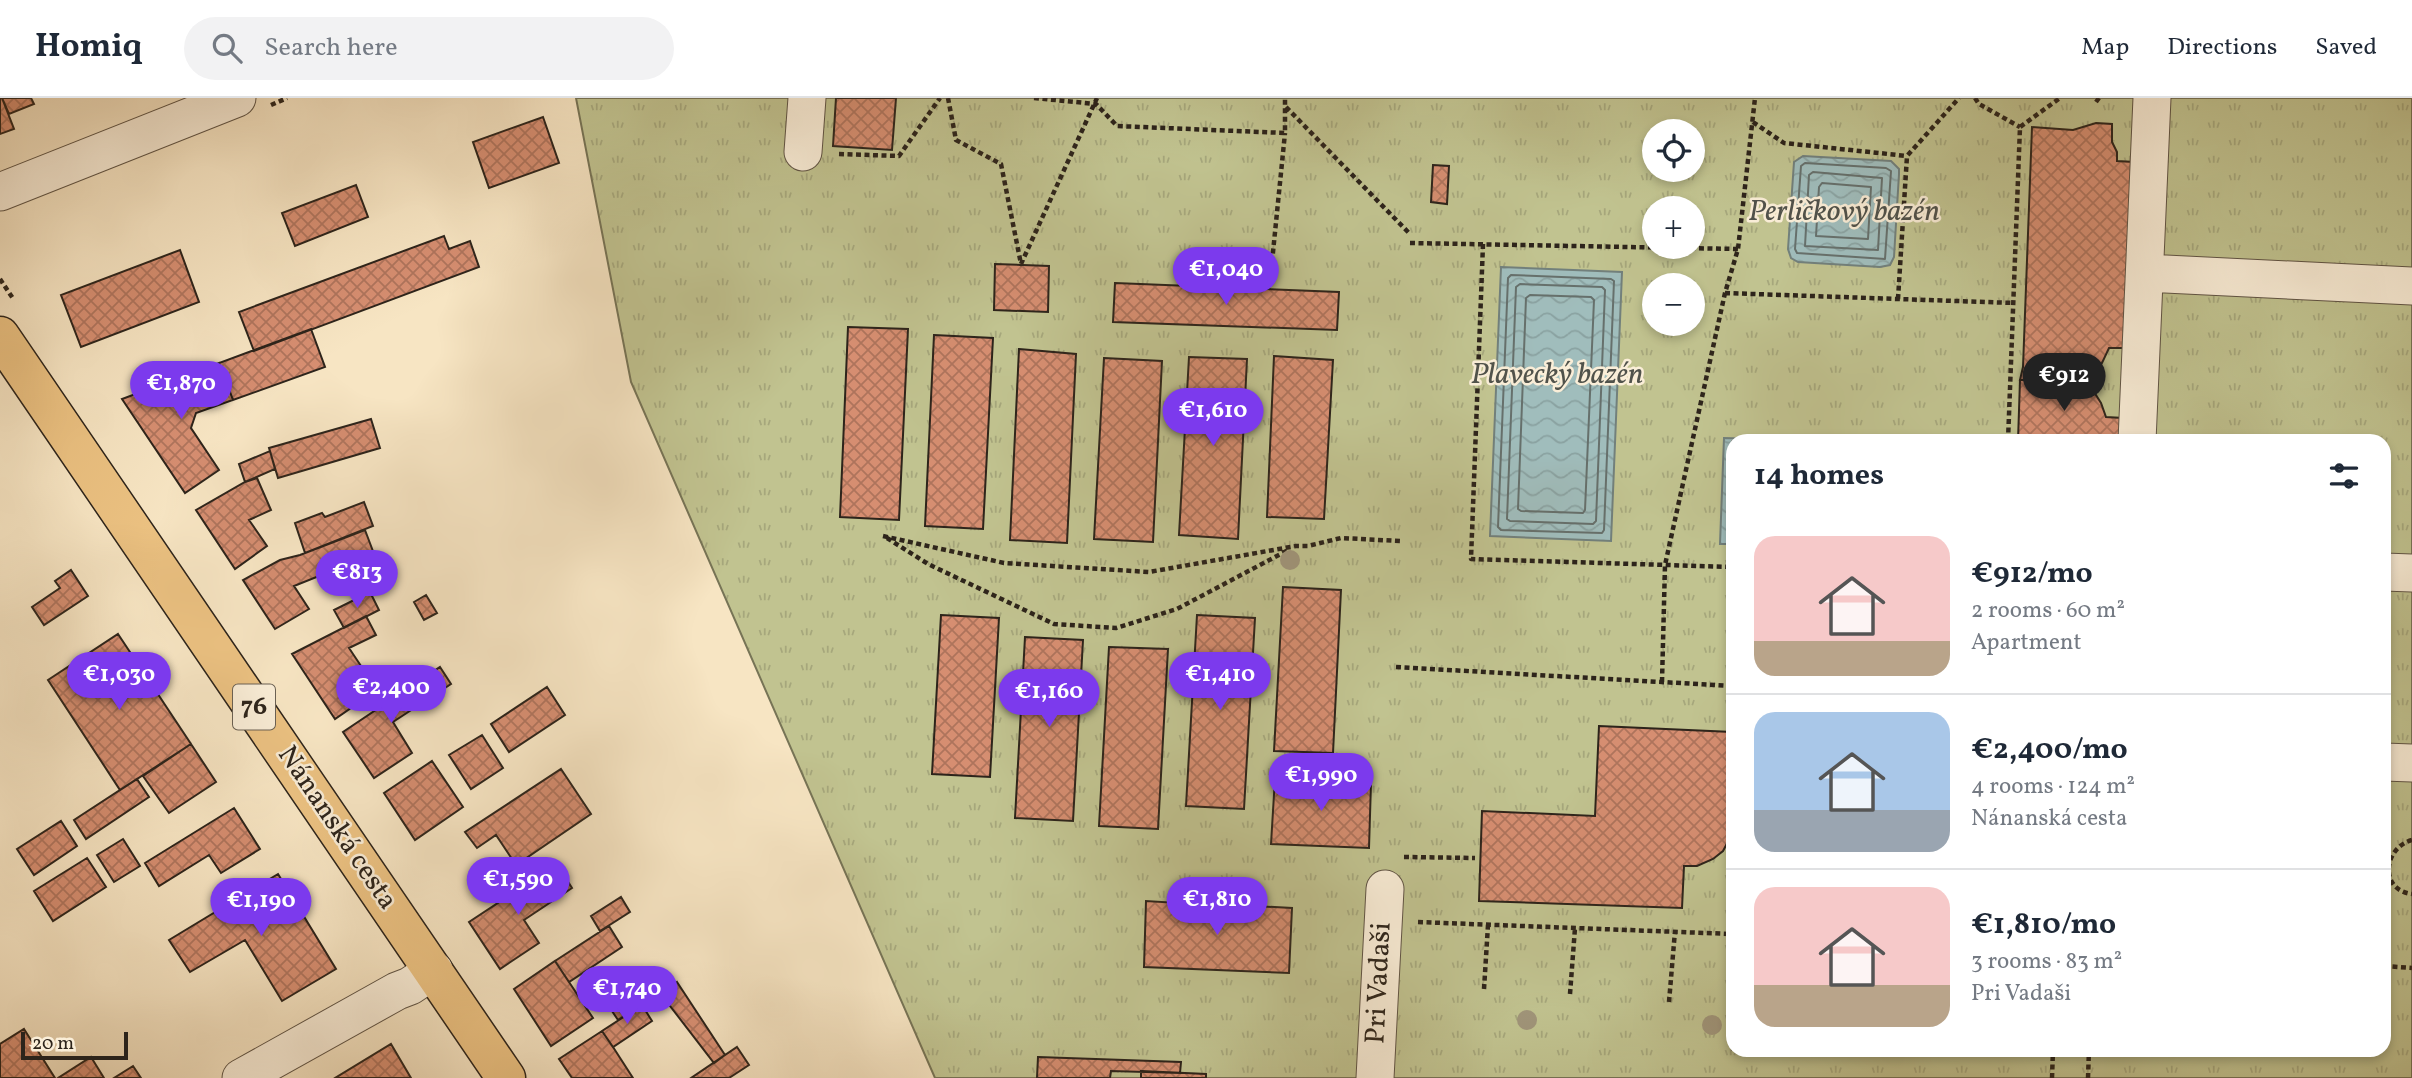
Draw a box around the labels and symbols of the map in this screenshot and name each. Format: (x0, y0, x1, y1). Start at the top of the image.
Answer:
water label: Perličkový bazén (1748, 191, 1940, 233)
pin: €1,040 (1169, 248, 1283, 307)
water label: Plavecký bazén (1471, 354, 1643, 396)
pin: €912 (2023, 354, 2105, 413)
pin: €1,870 (124, 362, 238, 421)
pin: €1,610 (1156, 388, 1270, 448)
pin: €813 (316, 550, 398, 610)
pin: €1,030 (62, 652, 176, 712)
pin: €1,410 (1163, 652, 1277, 712)
pin: €2,400 (334, 666, 448, 725)
pin: €1,160 (992, 670, 1106, 729)
road number: 76 (233, 684, 275, 730)
street label: Nánanská cesta (268, 738, 406, 918)
pin: €1,990 (1264, 754, 1378, 813)
pin: €1,590 (461, 858, 575, 917)
pin: €1,190 (204, 878, 318, 938)
pin: €1,810 (1160, 878, 1274, 937)
street label: Pri Vadaši (1356, 921, 1402, 1045)
pin: €1,740 (570, 967, 684, 1026)
scale bar (21, 1029, 128, 1061)

